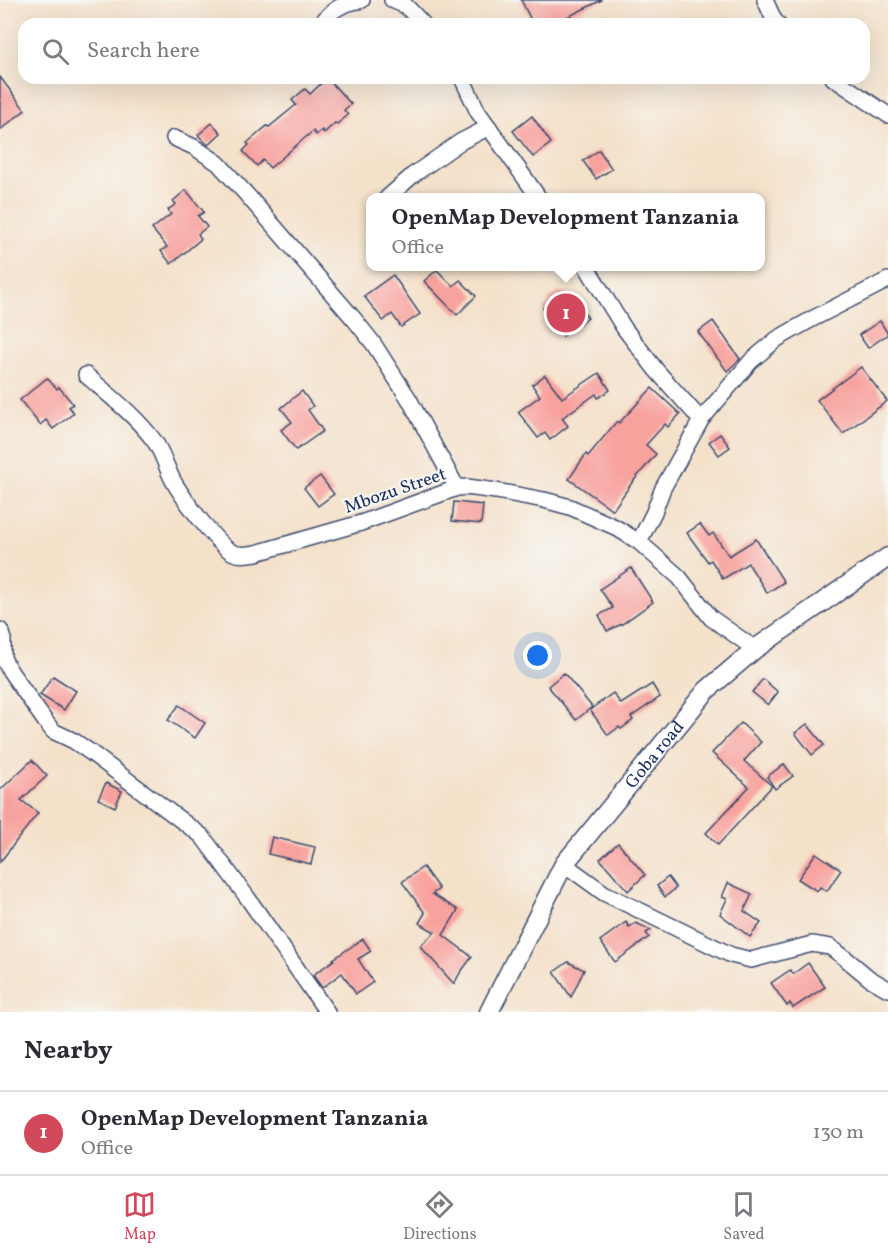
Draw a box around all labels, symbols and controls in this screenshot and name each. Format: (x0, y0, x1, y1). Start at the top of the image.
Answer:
search box (18, 18, 870, 84)
icon: search (39, 35, 72, 68)
text: Search here (87, 36, 200, 67)
popup (366, 193, 765, 271)
text: OpenMap Development Tanzania (392, 203, 739, 234)
text: Office (392, 234, 444, 262)
pin: 1 (546, 290, 586, 336)
street label: Mbozu Street (341, 462, 450, 521)
your location (523, 641, 552, 670)
street label: Goba road (620, 716, 691, 795)
text: Nearby (24, 1033, 113, 1069)
text: OpenMap Development Tanzania (81, 1104, 428, 1135)
text: 1 (39, 1119, 48, 1147)
text: 130 m (813, 1119, 864, 1147)
text: Office (81, 1135, 133, 1163)
tab: Map (123, 1188, 156, 1246)
tab: Directions (403, 1188, 477, 1246)
tab: Saved (723, 1188, 765, 1246)

